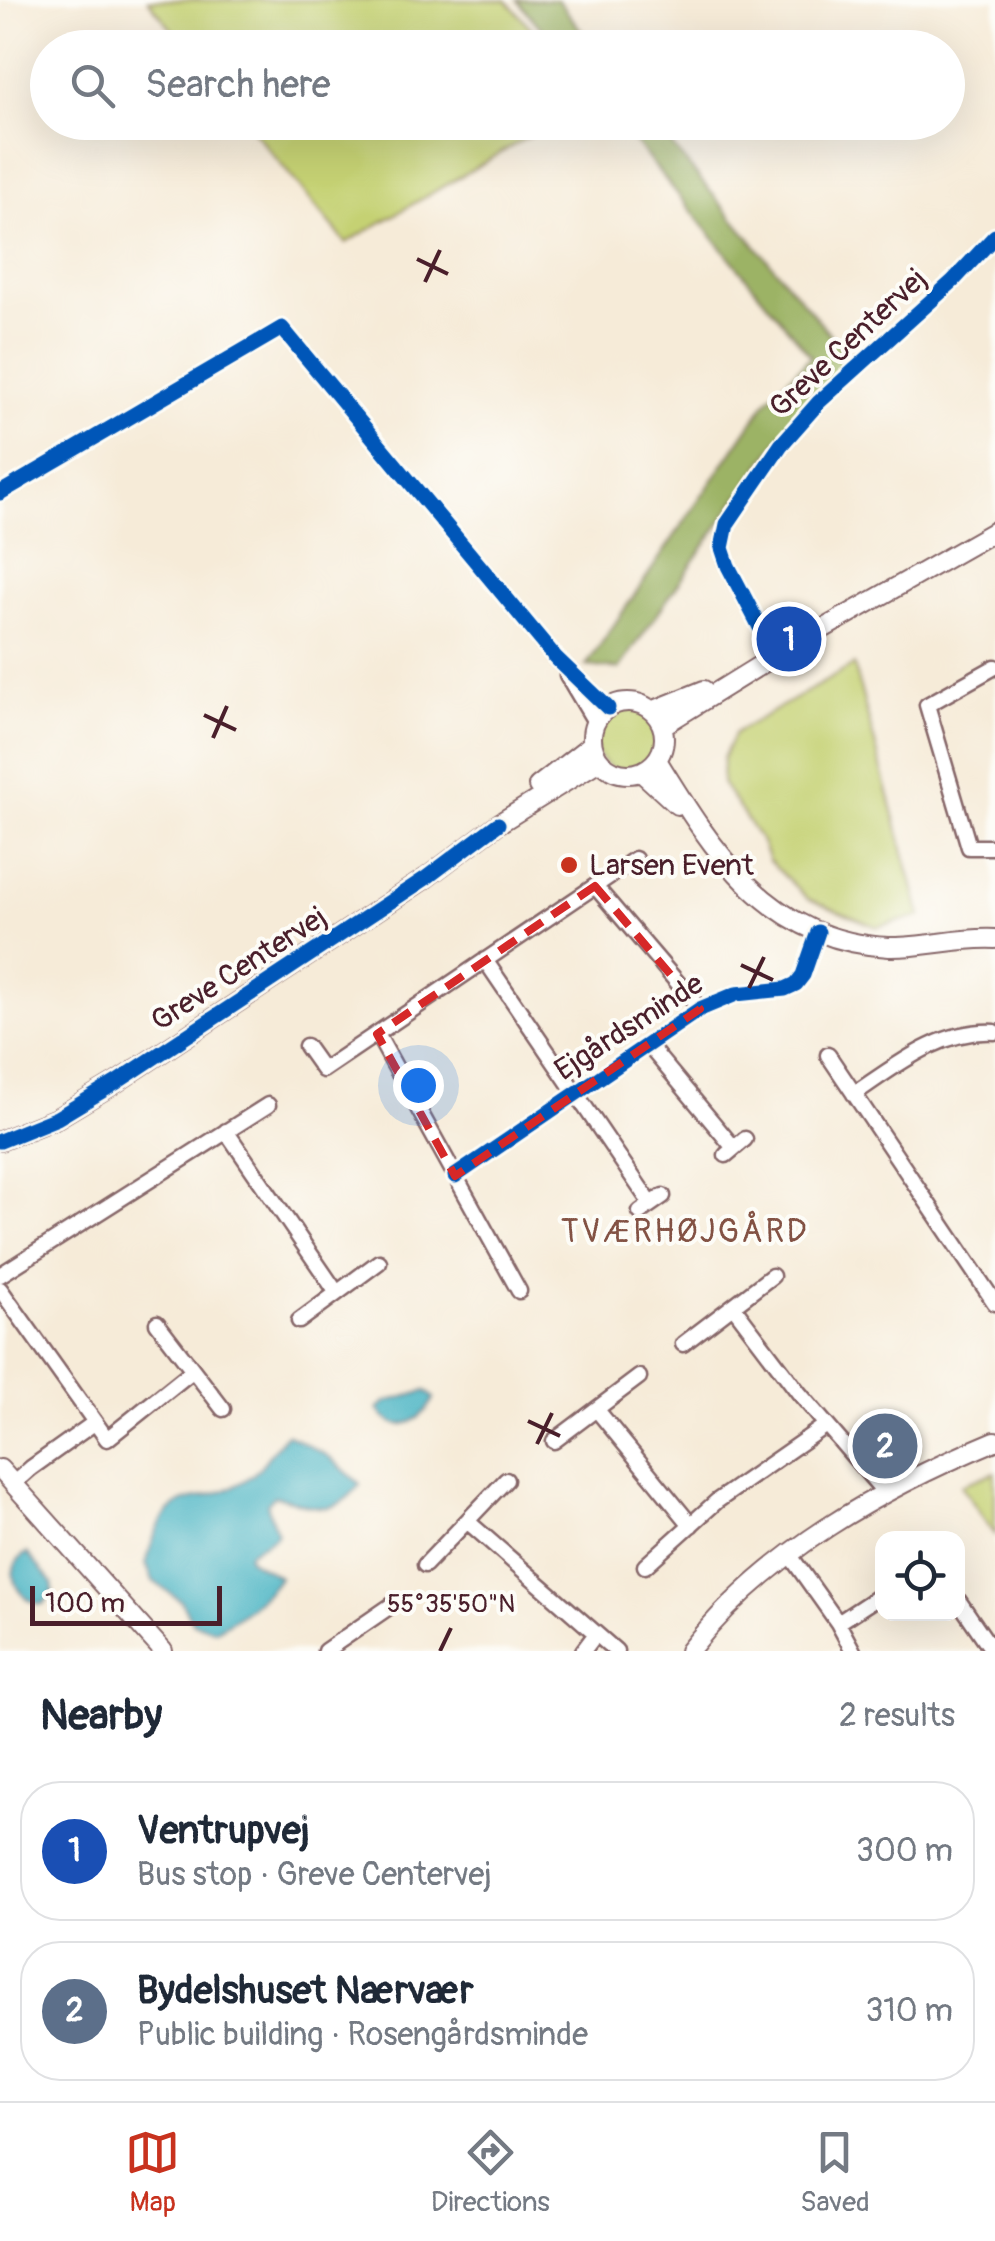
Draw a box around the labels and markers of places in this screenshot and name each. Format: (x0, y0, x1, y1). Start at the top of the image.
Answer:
pin: 1 (756, 602, 822, 676)
place label: Larsen Event (589, 847, 755, 884)
marker: Larsen Event (558, 854, 580, 876)
pin: 2 (852, 1408, 918, 1484)

